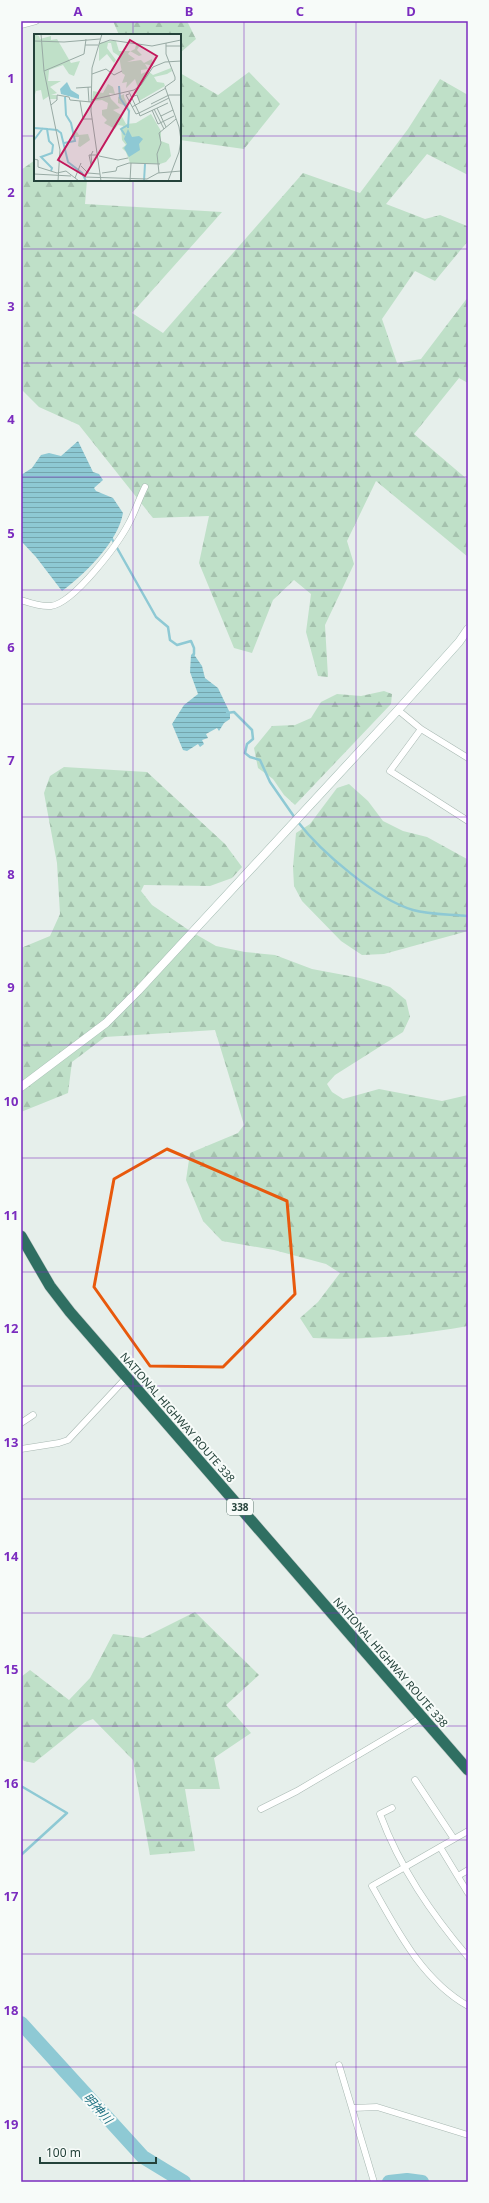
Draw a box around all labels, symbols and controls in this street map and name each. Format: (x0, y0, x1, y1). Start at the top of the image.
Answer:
text: A (74, 2, 83, 20)
text: B (185, 2, 193, 20)
text: C (296, 2, 304, 20)
text: D (406, 2, 416, 20)
inset map (34, 34, 181, 181)
text: 1 (7, 69, 15, 87)
text: 2 (7, 183, 15, 201)
text: 3 (7, 297, 15, 315)
text: 4 (7, 410, 15, 428)
text: 5 (7, 524, 15, 542)
text: 6 (7, 638, 15, 656)
text: 7 (7, 751, 15, 769)
text: 8 (7, 865, 15, 883)
text: 9 (7, 978, 15, 996)
text: 10 (4, 1092, 18, 1110)
text: 11 (4, 1206, 18, 1224)
text: 12 (4, 1319, 18, 1337)
street label: NATIONAL HIGHWAY ROUTE 338 (117, 1349, 239, 1485)
text: 13 (4, 1433, 18, 1451)
road number: 338 (227, 1499, 253, 1515)
text: 14 (4, 1547, 19, 1565)
street label: NATIONAL HIGHWAY ROUTE 338 (330, 1594, 452, 1730)
text: 15 (4, 1660, 18, 1678)
text: 16 (4, 1774, 18, 1792)
text: 17 (4, 1887, 18, 1905)
text: 18 (4, 2001, 18, 2019)
water label: 明神川 (80, 2089, 118, 2129)
text: 19 (4, 2115, 18, 2133)
scale bar (40, 2139, 156, 2165)
text: 100 m (46, 2144, 81, 2161)

